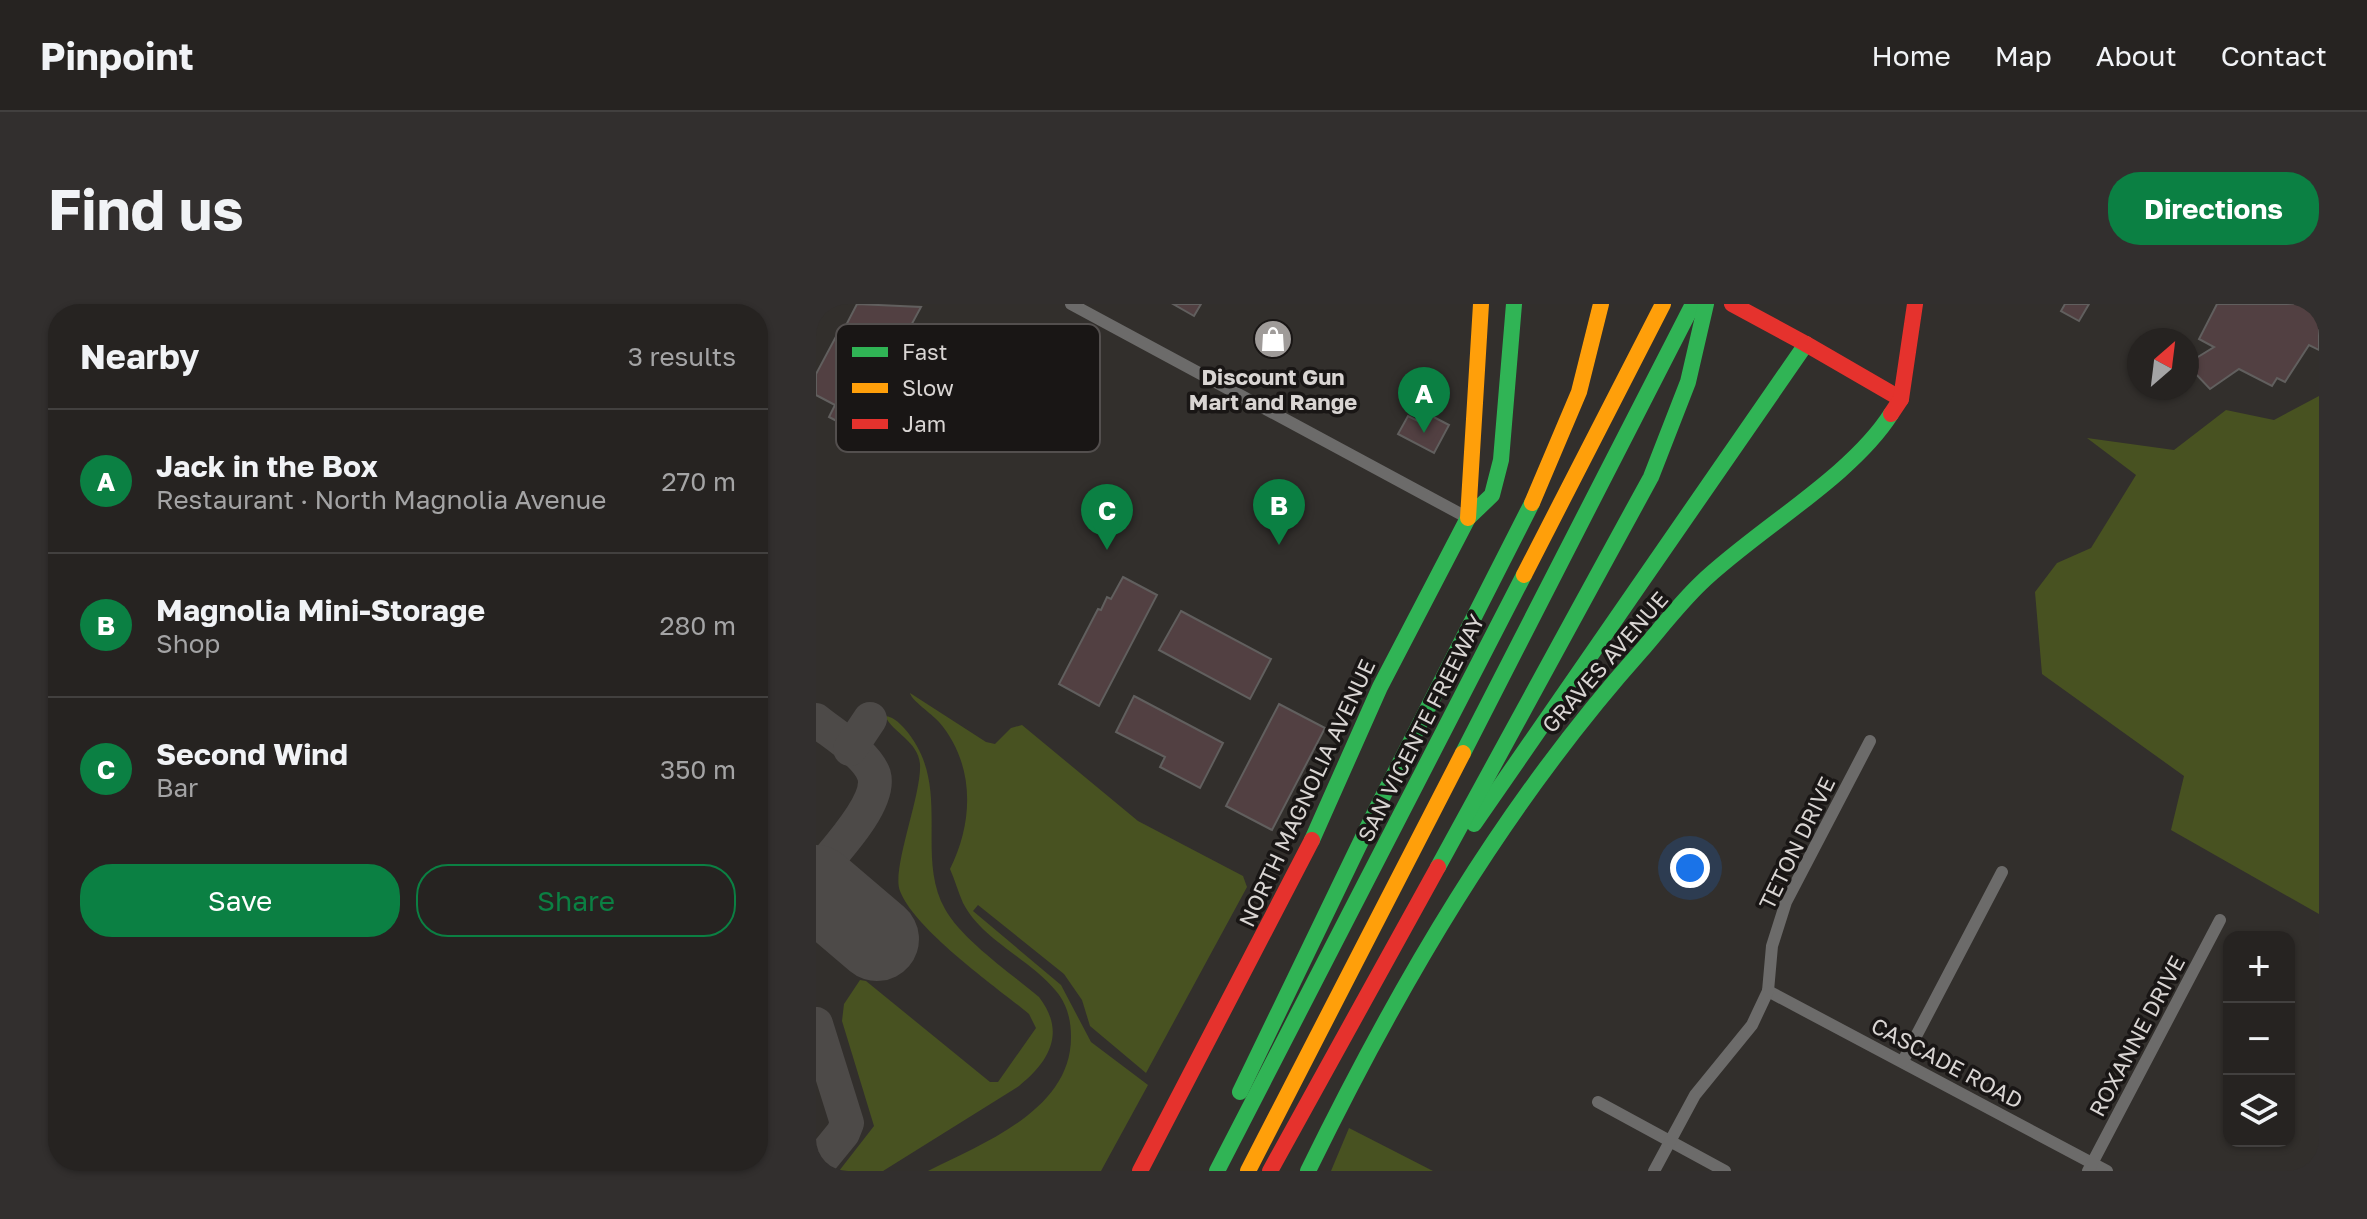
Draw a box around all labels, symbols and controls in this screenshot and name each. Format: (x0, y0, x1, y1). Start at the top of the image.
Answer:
text: Pinpoint (40, 33, 194, 78)
text: Home (1872, 39, 1951, 72)
text: Map (1995, 39, 2052, 72)
text: About (2096, 39, 2177, 72)
text: Contact (2221, 39, 2327, 72)
button: Directions (2108, 172, 2319, 245)
text: Find us (48, 175, 244, 242)
shop icon: Discount Gun Mart and Range (1252, 318, 1294, 360)
legend (836, 324, 1100, 452)
north arrow (2127, 328, 2199, 400)
text: Nearby (80, 336, 200, 376)
text: Fast (902, 338, 948, 365)
text: 3 results (628, 341, 736, 372)
place label: Discount Gun Mart and Range (1189, 363, 1357, 415)
pin: A (1398, 367, 1450, 433)
text: Slow (902, 374, 954, 401)
text: Jam (902, 410, 946, 437)
text: Jack in the Box (156, 448, 378, 484)
text: A (97, 466, 115, 497)
text: 270 m (662, 466, 736, 497)
pin: B (1253, 479, 1305, 545)
text: Restaurant · North Magnolia Avenue (156, 484, 606, 515)
pin: C (1081, 484, 1133, 550)
street label: GRAVES AVENUE (1536, 586, 1673, 738)
text: Magnolia Mini-Storage (156, 592, 485, 628)
text: B (97, 610, 115, 641)
text: 280 m (659, 610, 736, 641)
street label: SAN VICENTE FREEWAY (1351, 610, 1490, 846)
text: Shop (156, 628, 220, 659)
street label: NORTH MAGNOLIA AVENUE (1233, 655, 1381, 931)
text: Second Wind (156, 736, 348, 772)
text: C (97, 754, 115, 785)
text: 350 m (660, 754, 736, 785)
text: Bar (156, 772, 198, 803)
street label: TETON DRIVE (1753, 772, 1840, 914)
your location (1670, 848, 1710, 888)
button: Save (80, 864, 400, 937)
button: Share (416, 864, 736, 937)
map controls (2223, 931, 2295, 1147)
button: + (2223, 931, 2295, 1003)
street label: ROXANNE DRIVE (2083, 951, 2190, 1121)
button: − (2223, 1003, 2295, 1075)
street label: CASCADE ROAD (1867, 1011, 2028, 1114)
button: layers (2223, 1075, 2295, 1147)

